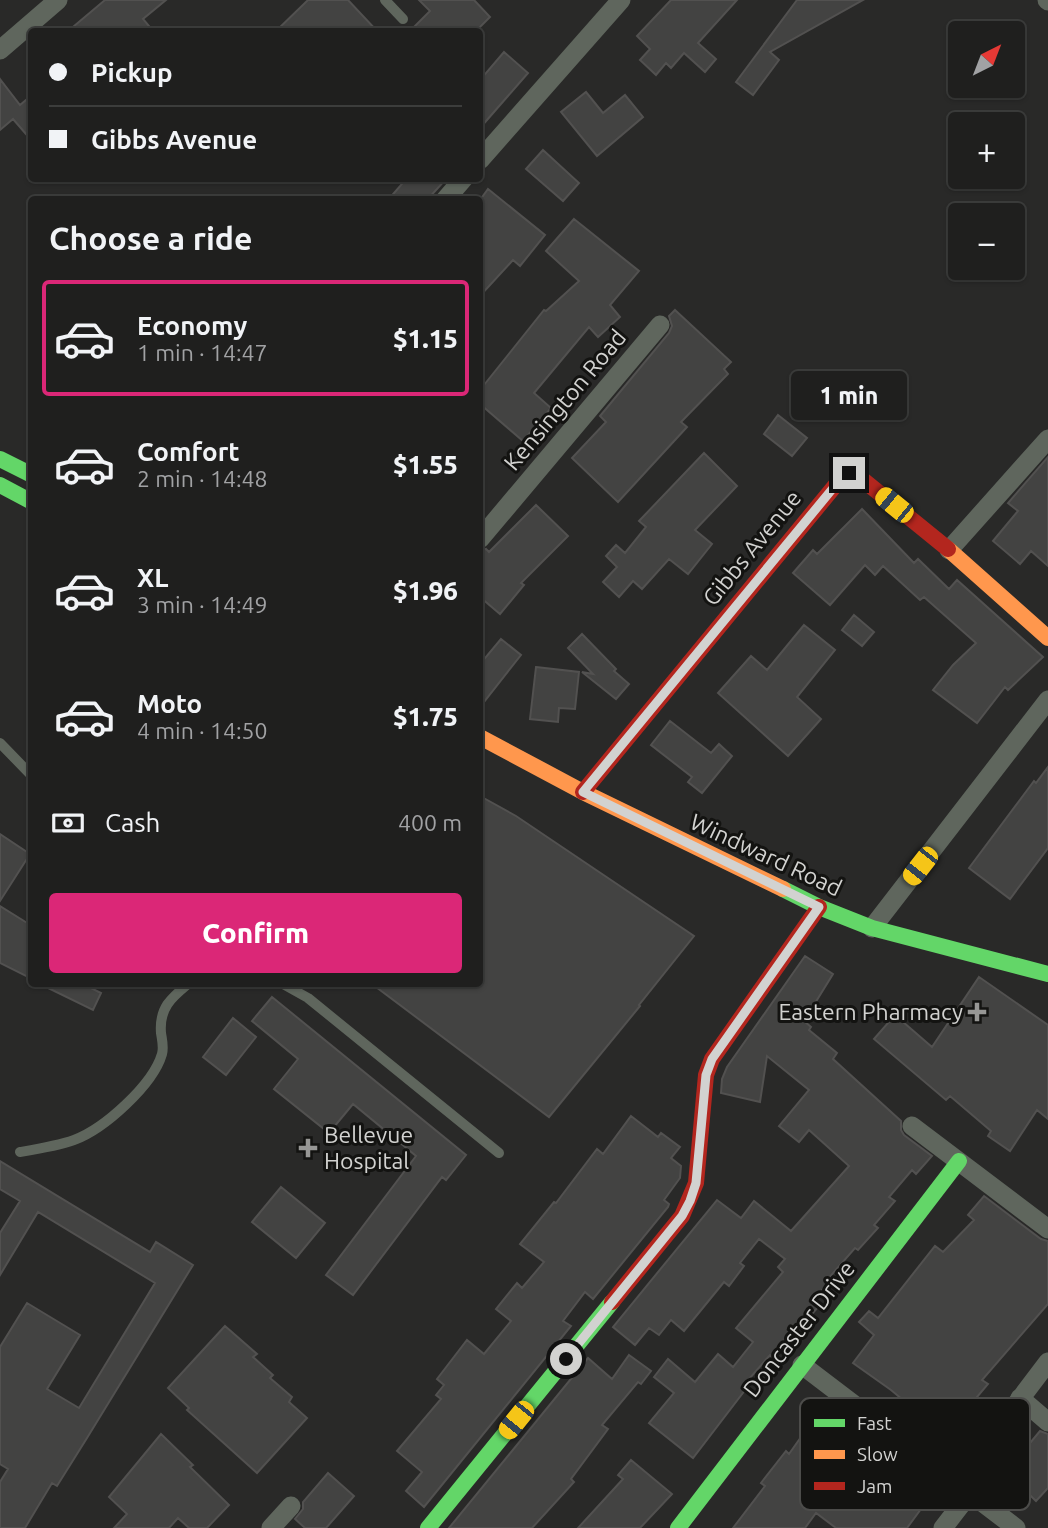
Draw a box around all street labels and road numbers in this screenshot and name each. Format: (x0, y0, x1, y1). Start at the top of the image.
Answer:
street label: Kensington Road (499, 324, 631, 475)
street label: Gibbs Avenue (698, 485, 806, 610)
street label: Windward Road (687, 809, 846, 901)
street label: Doncaster Drive (738, 1256, 859, 1402)

